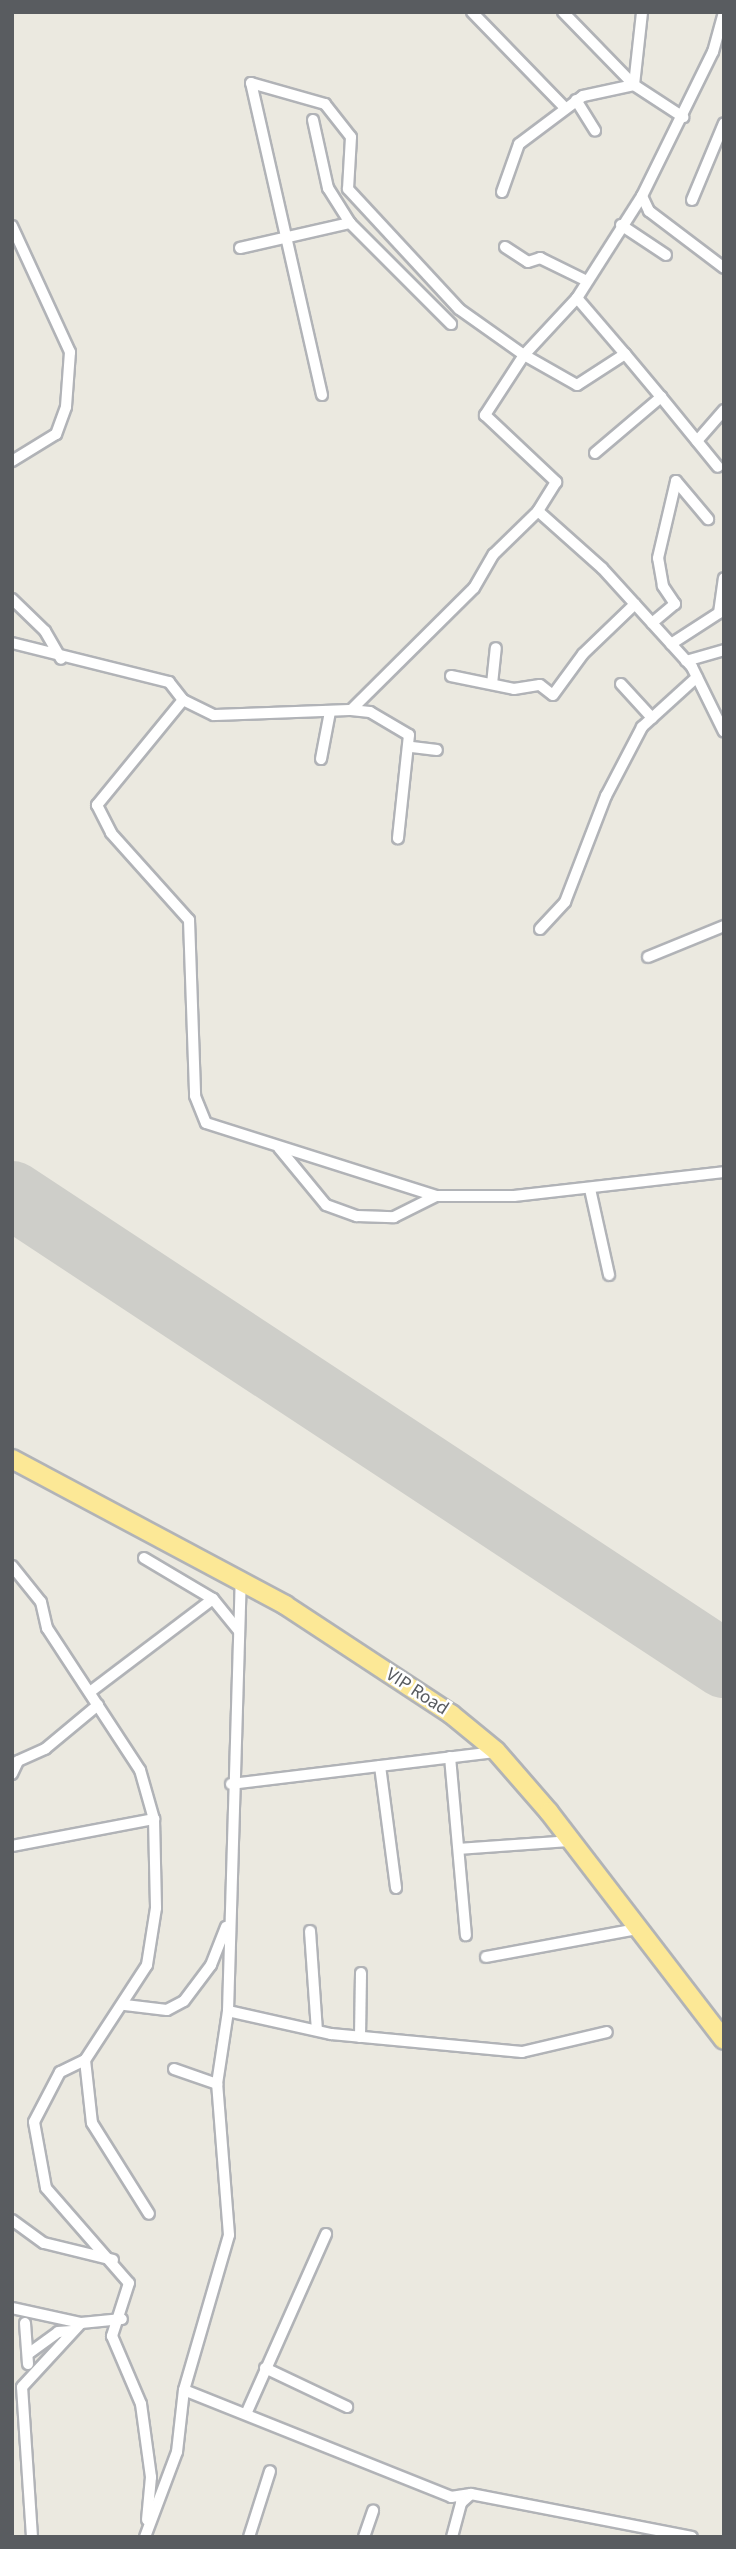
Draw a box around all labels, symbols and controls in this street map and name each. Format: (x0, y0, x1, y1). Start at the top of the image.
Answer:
street label: VIP Road (381, 1663, 453, 1721)

